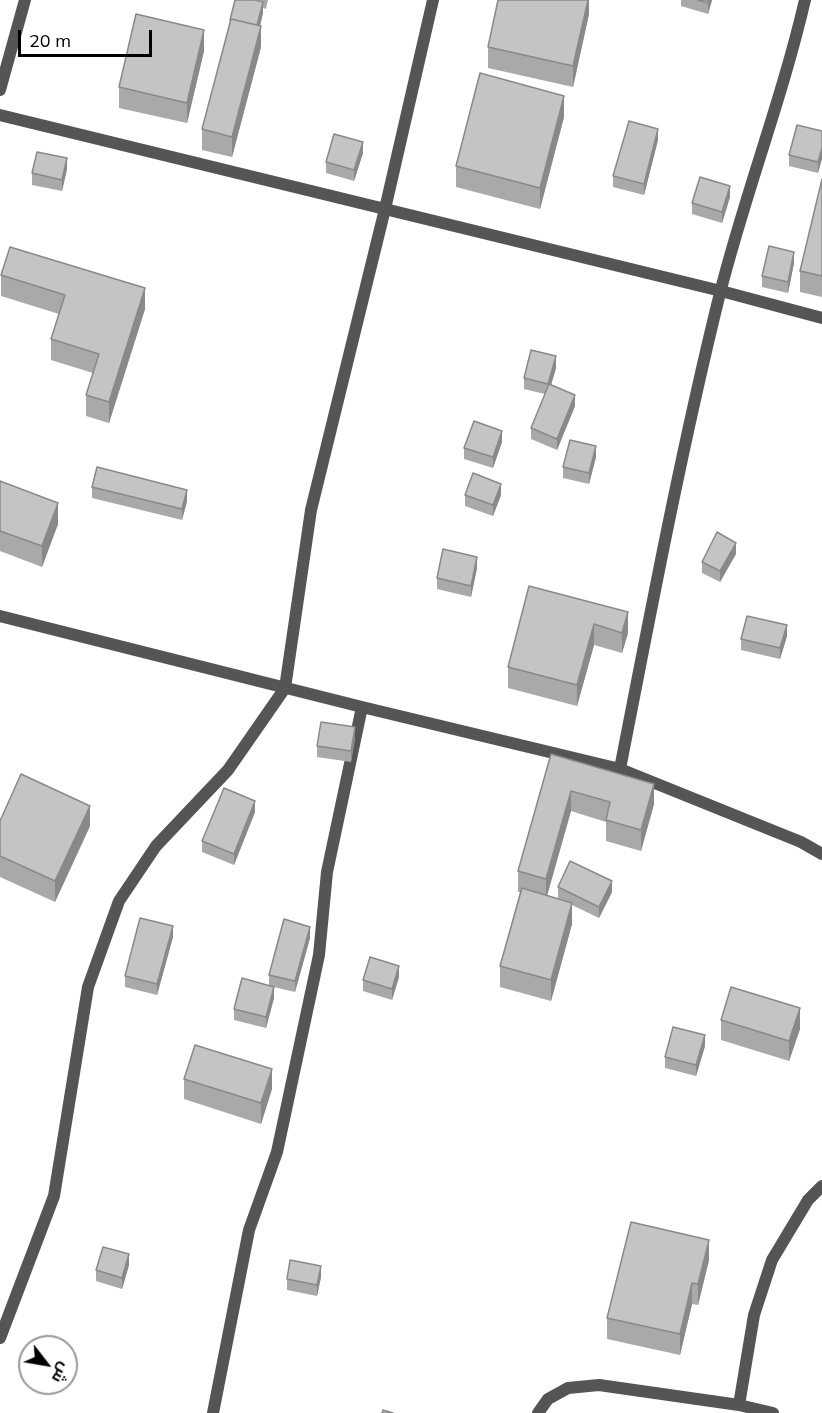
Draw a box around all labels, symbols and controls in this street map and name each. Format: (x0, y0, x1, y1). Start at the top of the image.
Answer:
scale bar (21, 18, 154, 56)
text: 20 m (29, 29, 71, 52)
north arrow (18, 1335, 78, 1395)
text: ش (48, 1359, 76, 1387)

